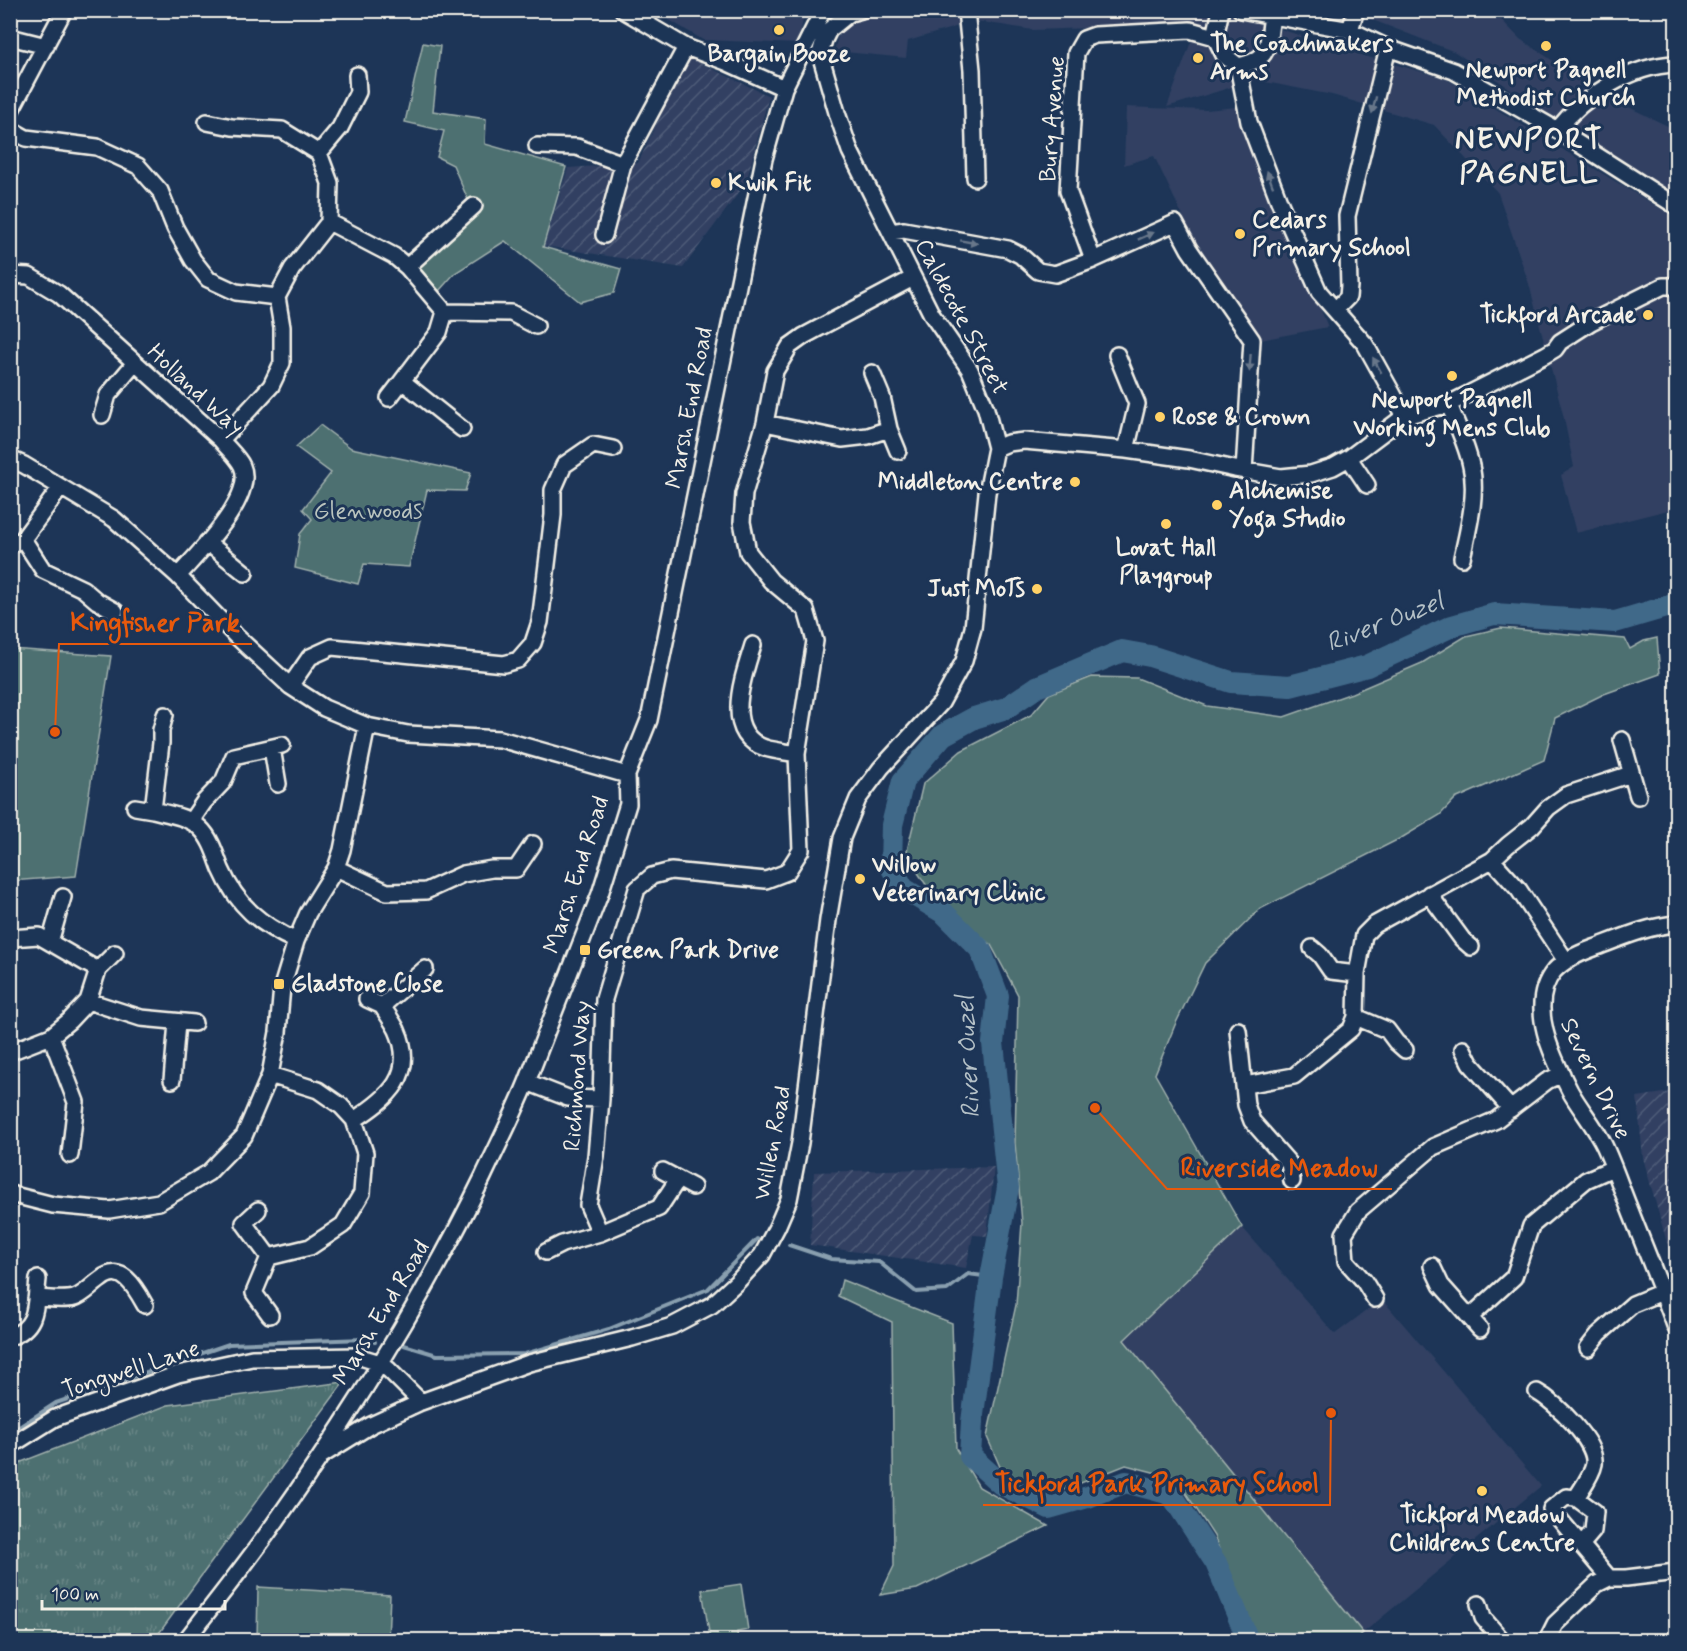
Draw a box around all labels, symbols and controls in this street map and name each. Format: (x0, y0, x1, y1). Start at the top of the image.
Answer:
marker: Bargain Booze (772, 23, 786, 37)
place label: The Coachmakers Arms (1210, 29, 1394, 88)
place label: Bargain Booze (707, 39, 851, 73)
marker: Newport Pagnell Methodist Church (1539, 39, 1553, 53)
marker: The Coachmakers Arms (1191, 51, 1205, 65)
street label: Bury Avenue (1033, 55, 1073, 183)
place label: Newport Pagnell Methodist Church (1457, 55, 1635, 114)
one-way arrow (1369, 96, 1378, 115)
district label: NEWPORT PAGNELL (1455, 120, 1603, 193)
place label: Kwik Fit (728, 168, 812, 199)
one-way arrow (1265, 170, 1275, 188)
marker: Kwik Fit (709, 176, 723, 190)
place label: Cedars Primary School (1252, 205, 1411, 264)
marker: Cedars Primary School (1233, 227, 1247, 241)
one-way arrow (1138, 231, 1155, 240)
street label: Caldecote Street (907, 234, 1015, 400)
one-way arrow (960, 238, 979, 247)
place label: Tickford Arcade (1479, 300, 1637, 333)
marker: Tickford Arcade (1641, 308, 1655, 322)
street label: Marsh End Road (659, 325, 721, 491)
street label: Holland Way (140, 337, 250, 443)
one-way arrow (1246, 353, 1255, 372)
one-way arrow (1372, 356, 1382, 373)
marker: Newport Pagnell Working Mens Club (1445, 369, 1459, 383)
place label: Newport Pagnell Working Mens Club (1352, 385, 1551, 447)
place label: Rose & Crown (1172, 402, 1311, 433)
marker: Rose & Crown (1153, 410, 1167, 424)
place label: Middleton Centre (878, 467, 1063, 498)
marker: Middleton Centre (1068, 475, 1082, 489)
place label: Alchemise Yoga Studio (1229, 476, 1346, 538)
park label: Glenwoods (314, 496, 422, 527)
marker: Alchemise Yoga Studio (1210, 498, 1224, 512)
marker: Lovat Hall Playgroup (1159, 517, 1173, 531)
place label: Lovat Hall Playgroup (1115, 533, 1217, 593)
place label: Just MoTs (927, 574, 1026, 605)
marker: Just MoTs (1030, 582, 1044, 596)
water label: River Ouzel (1321, 584, 1451, 661)
callout: Kingfisher Park (59, 600, 252, 644)
text: Kingfisher Park (70, 607, 240, 644)
street label: Marsh End Road (537, 792, 617, 958)
place label: Willow Veterinary Clinic (871, 850, 1046, 909)
marker: Willow Veterinary Clinic (853, 872, 867, 886)
place label: Green Park Drive (597, 935, 779, 966)
marker: Green Park Drive (578, 943, 592, 957)
place label: Gladstone Close (291, 969, 444, 1000)
marker: Gladstone Close (272, 977, 286, 991)
water label: River Ouzel (949, 992, 989, 1119)
street label: Richmond Way (557, 1000, 599, 1152)
street label: Severn Drive (1552, 1013, 1638, 1145)
street label: Willen Road (747, 1083, 799, 1203)
callout: Riverside Meadow (1167, 1145, 1392, 1189)
text: Riverside Meadow (1180, 1152, 1378, 1186)
street label: Marsh End Road (326, 1235, 438, 1391)
street label: Tongwell Lane (58, 1333, 204, 1409)
callout: Tickford Park Primary School (983, 1461, 1330, 1505)
text: Tickford Park Primary School (995, 1468, 1319, 1504)
marker: Tickford Meadow Childrens Centre (1475, 1484, 1489, 1498)
place label: Tickford Meadow Childrens Centre (1389, 1500, 1575, 1559)
scale bar (42, 1573, 225, 1611)
text: 100 m (51, 1583, 99, 1607)

